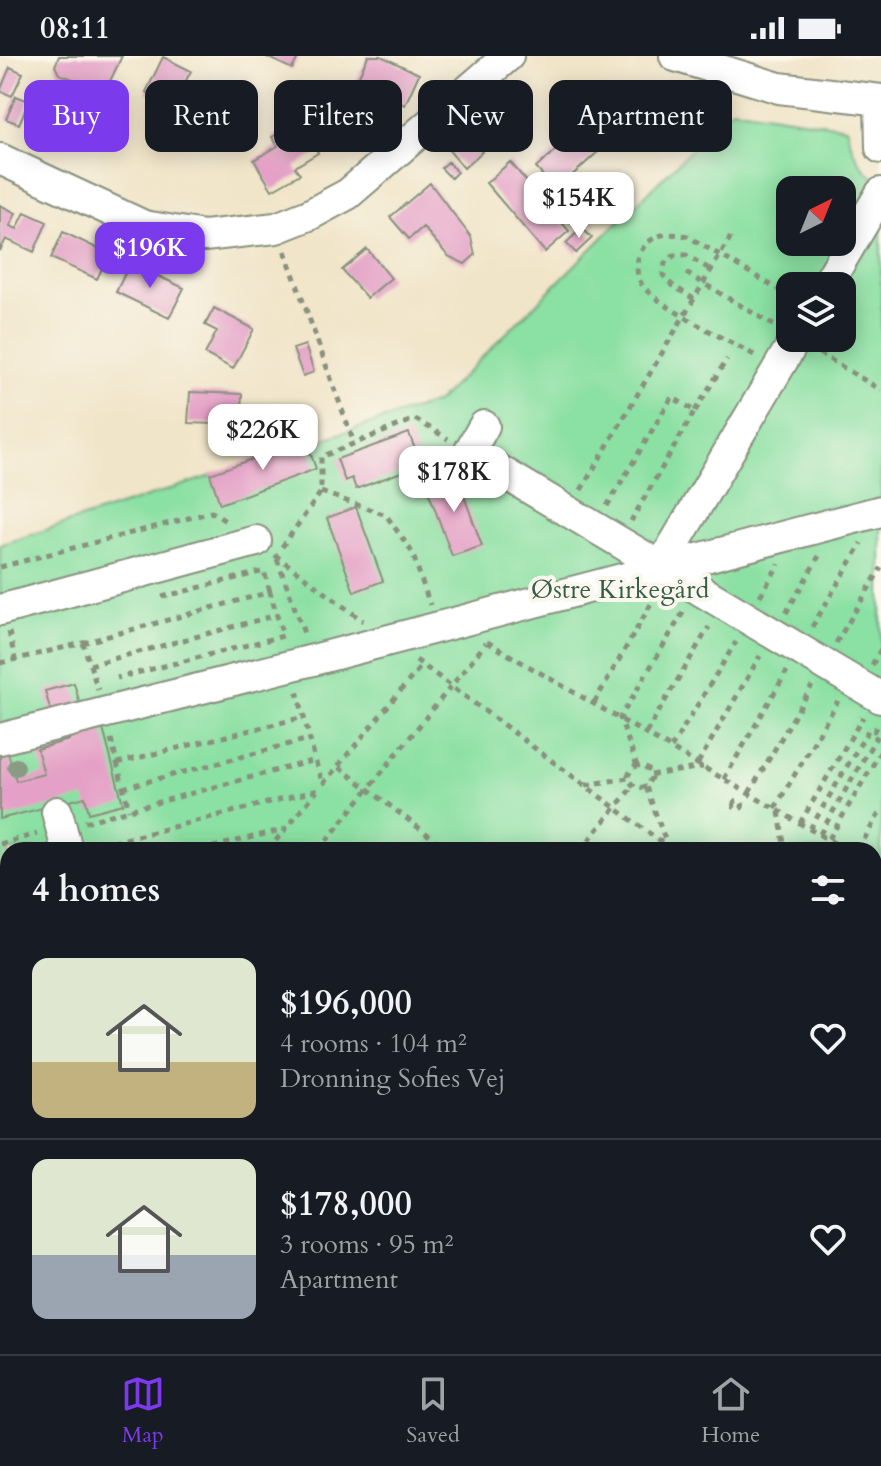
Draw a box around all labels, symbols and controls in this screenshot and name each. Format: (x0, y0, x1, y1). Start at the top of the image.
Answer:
text: 08:11 (40, 8, 110, 49)
chip: Buy (24, 80, 129, 152)
chip: Rent (145, 80, 258, 152)
chip: Filters (274, 80, 402, 152)
chip: New (418, 80, 533, 152)
chip: Apartment (549, 80, 732, 152)
pin: $154K (523, 172, 635, 240)
north arrow (776, 176, 856, 256)
map controls (776, 176, 856, 352)
text: $154K (542, 180, 616, 215)
pin: $196K (94, 222, 206, 290)
text: $196K (113, 230, 187, 265)
button: layers (776, 272, 856, 352)
pin: $226K (207, 404, 319, 472)
text: $226K (226, 412, 300, 447)
pin: $178K (398, 446, 510, 514)
text: $178K (417, 454, 491, 489)
park label: Østre Kirkegård (531, 572, 709, 607)
text: 4 homes (32, 867, 160, 913)
icon: filters (806, 868, 850, 912)
text: $196,000 (280, 980, 412, 1026)
icon: home (96, 990, 192, 1086)
icon: heart (806, 1016, 850, 1060)
text: 4 rooms · 104 m² (280, 1026, 467, 1061)
text: Dronning Sofies Vej (280, 1061, 505, 1096)
text: $178,000 (280, 1181, 412, 1227)
icon: home (96, 1191, 192, 1287)
icon: heart (806, 1217, 850, 1261)
text: 3 rooms · 95 m² (280, 1227, 453, 1262)
text: Apartment (280, 1262, 398, 1297)
tab: Map (121, 1372, 165, 1450)
tab: Saved (406, 1372, 460, 1450)
tab: Home (701, 1372, 760, 1450)

